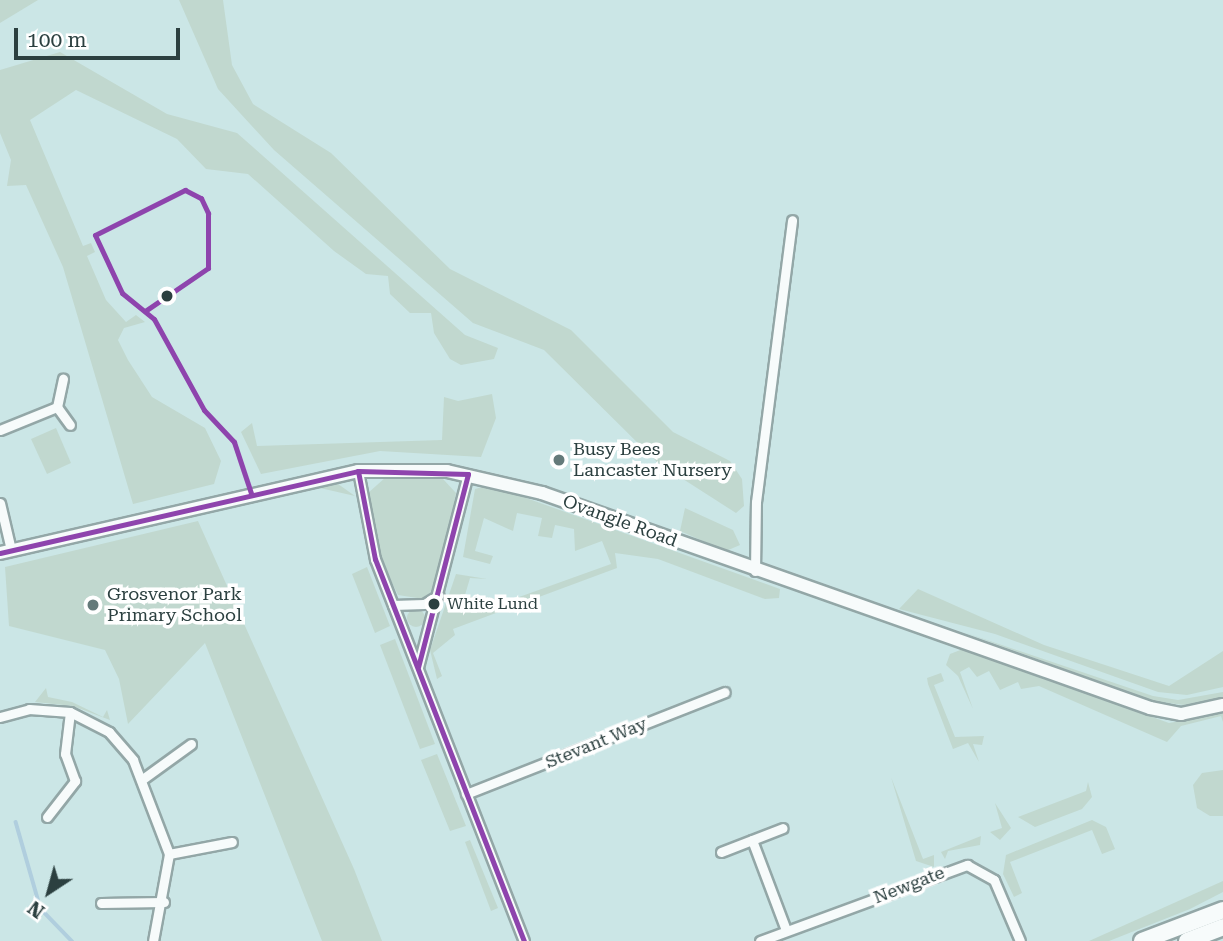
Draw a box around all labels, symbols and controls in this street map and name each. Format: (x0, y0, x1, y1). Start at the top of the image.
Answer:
scale bar (18, 14, 184, 58)
text: 100 m (27, 28, 87, 52)
unlabelled marker (160, 289, 174, 303)
place label: Busy Bees Lancaster Nursery (573, 439, 732, 482)
marker: Busy Bees Lancaster Nursery (551, 452, 567, 468)
street label: Ovangle Road (560, 490, 680, 552)
place label: Grosvenor Park Primary School (107, 584, 242, 626)
place label: White Lund (447, 594, 538, 614)
marker: Grosvenor Park Primary School (85, 597, 101, 613)
marker: White Lund (427, 597, 441, 611)
street label: Stevant Way (542, 713, 650, 773)
north arrow (14, 857, 84, 927)
street label: Newgate (870, 862, 948, 908)
text: N (24, 896, 49, 923)

